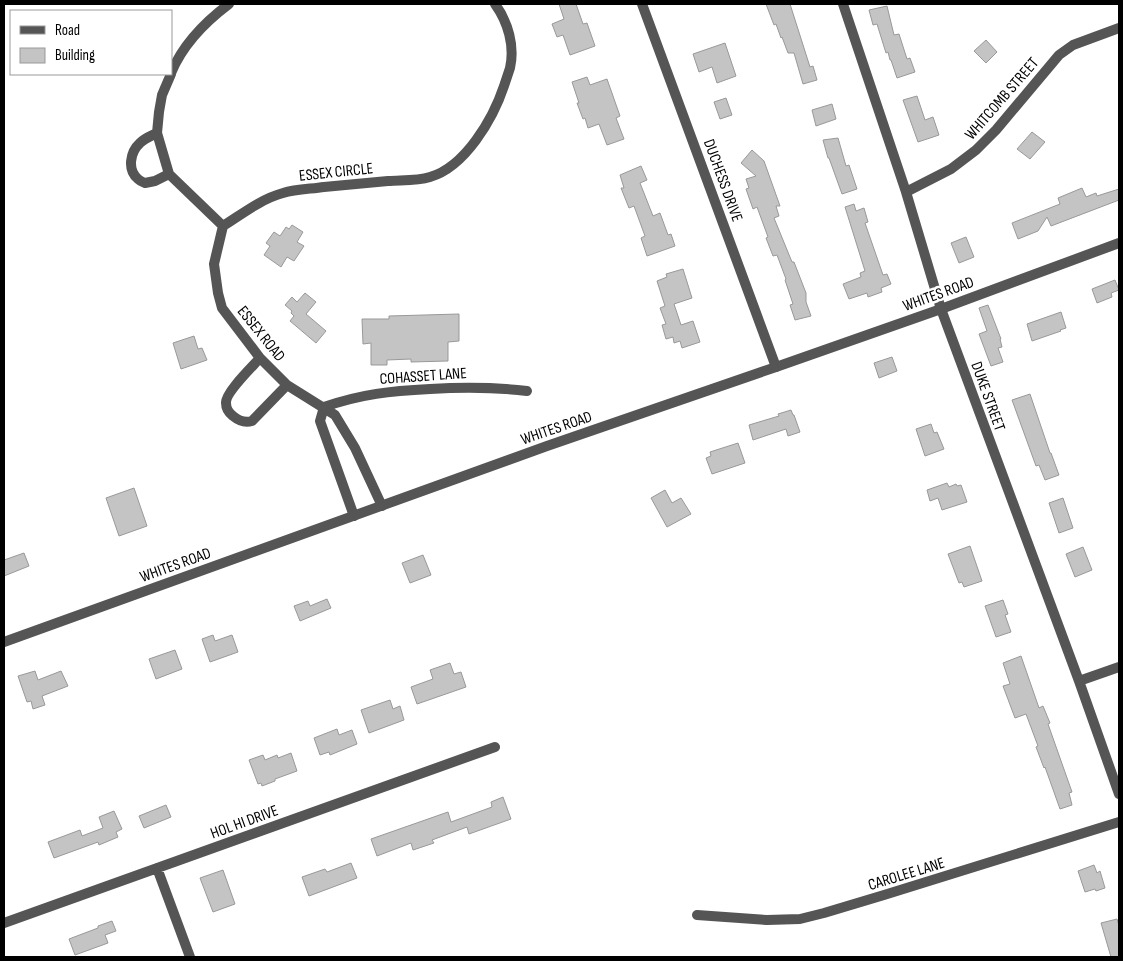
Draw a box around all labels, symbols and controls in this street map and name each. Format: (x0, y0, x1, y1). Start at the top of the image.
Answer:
legend (10, 10, 172, 75)
text: Road (55, 21, 80, 40)
text: Building (55, 46, 95, 65)
street label: WHITCOMB STREET (961, 53, 1043, 144)
street label: DUCHESS DRIVE (699, 137, 746, 224)
street label: ESSEX CIRCLE (298, 159, 374, 186)
street label: WHITES ROAD (900, 273, 977, 316)
street label: ESSEX ROAD (233, 302, 289, 366)
street label: DUKE STREET (966, 359, 1009, 434)
street label: COHASSET LANE (379, 364, 467, 389)
street label: WHITES ROAD (518, 407, 595, 449)
street label: WHITES ROAD (137, 544, 214, 587)
street label: HOL HI DRIVE (208, 801, 281, 843)
street label: CAROLEE LANE (866, 854, 947, 895)

